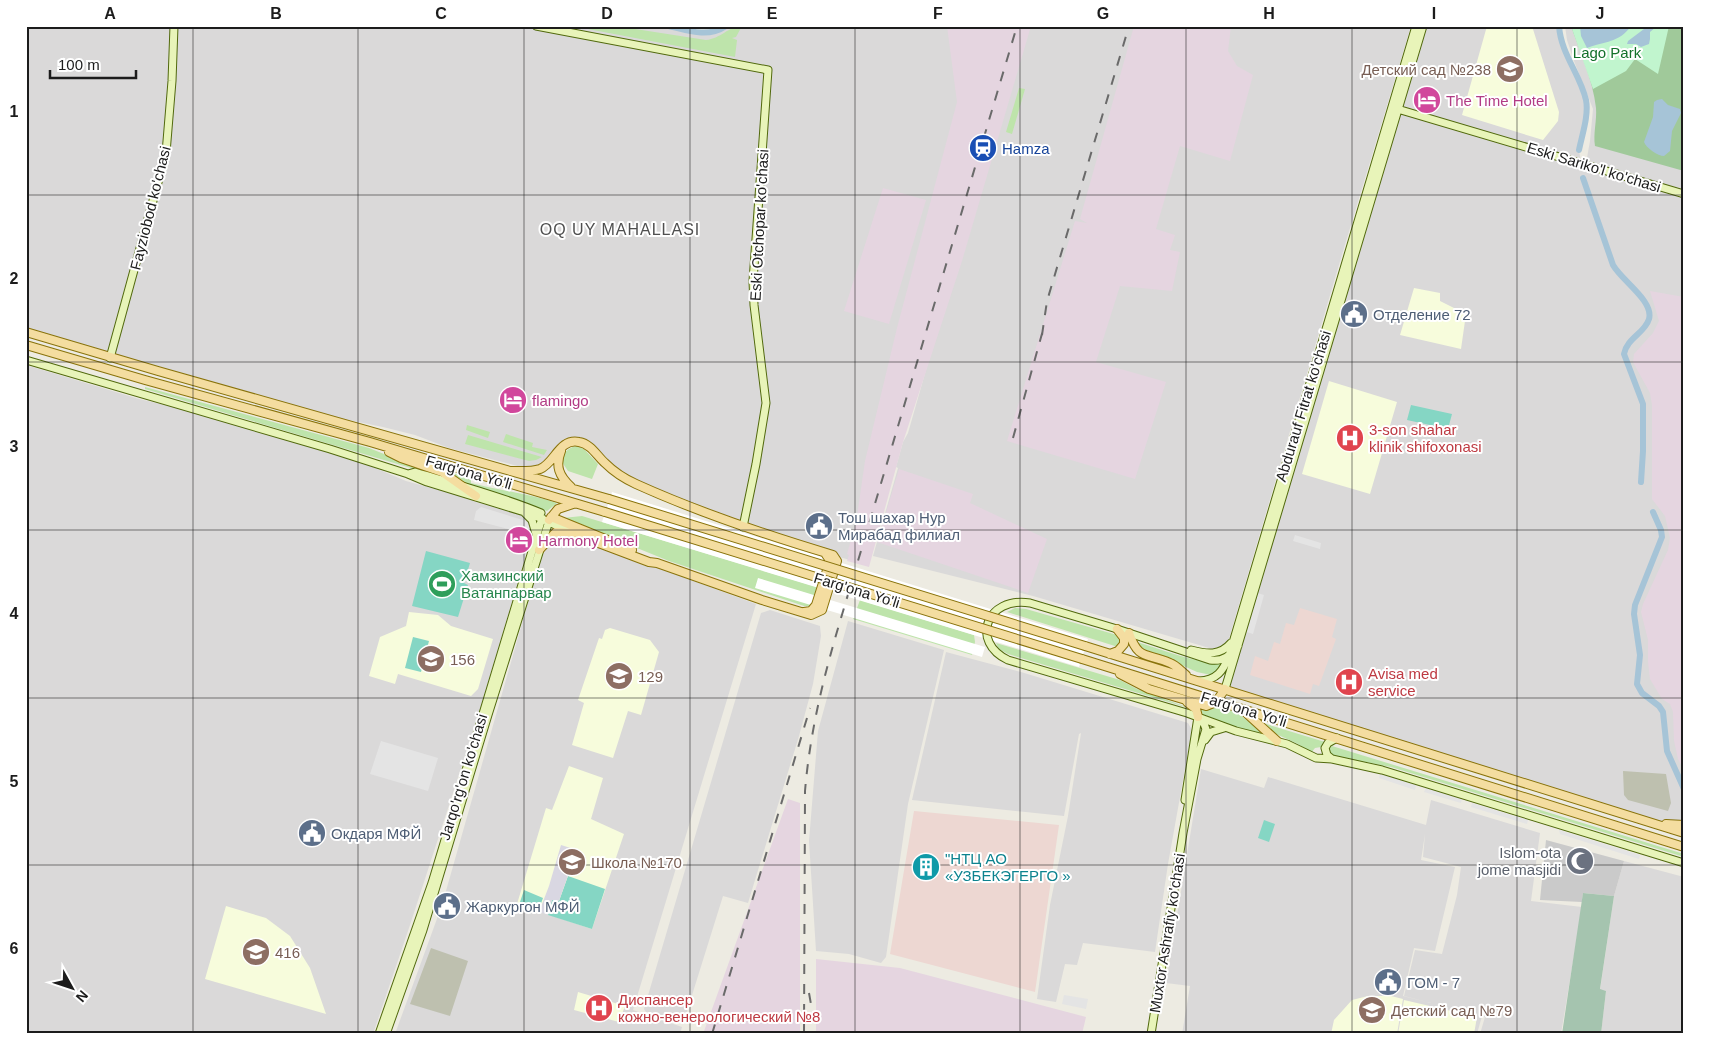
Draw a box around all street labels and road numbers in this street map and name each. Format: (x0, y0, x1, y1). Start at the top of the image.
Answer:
street label: Eski Sariko'l ko'chasi (1525, 139, 1663, 195)
street label: Fayziobod ko'chasi (126, 144, 174, 272)
street label: Eski Otchopar ko'chasi (747, 149, 771, 301)
street label: Abdurauf Fitrat ko'chasi (1272, 328, 1334, 484)
street label: Farg'ona Yo'li (424, 452, 514, 492)
street label: Farg'ona Yo'li (812, 569, 902, 611)
street label: Farg'ona Yo'li (1199, 688, 1289, 730)
street label: Jarqo'rg'on ko'chasi (436, 712, 490, 842)
street label: Muxtor Ashrafiy ko'chasi (1146, 852, 1188, 1014)

